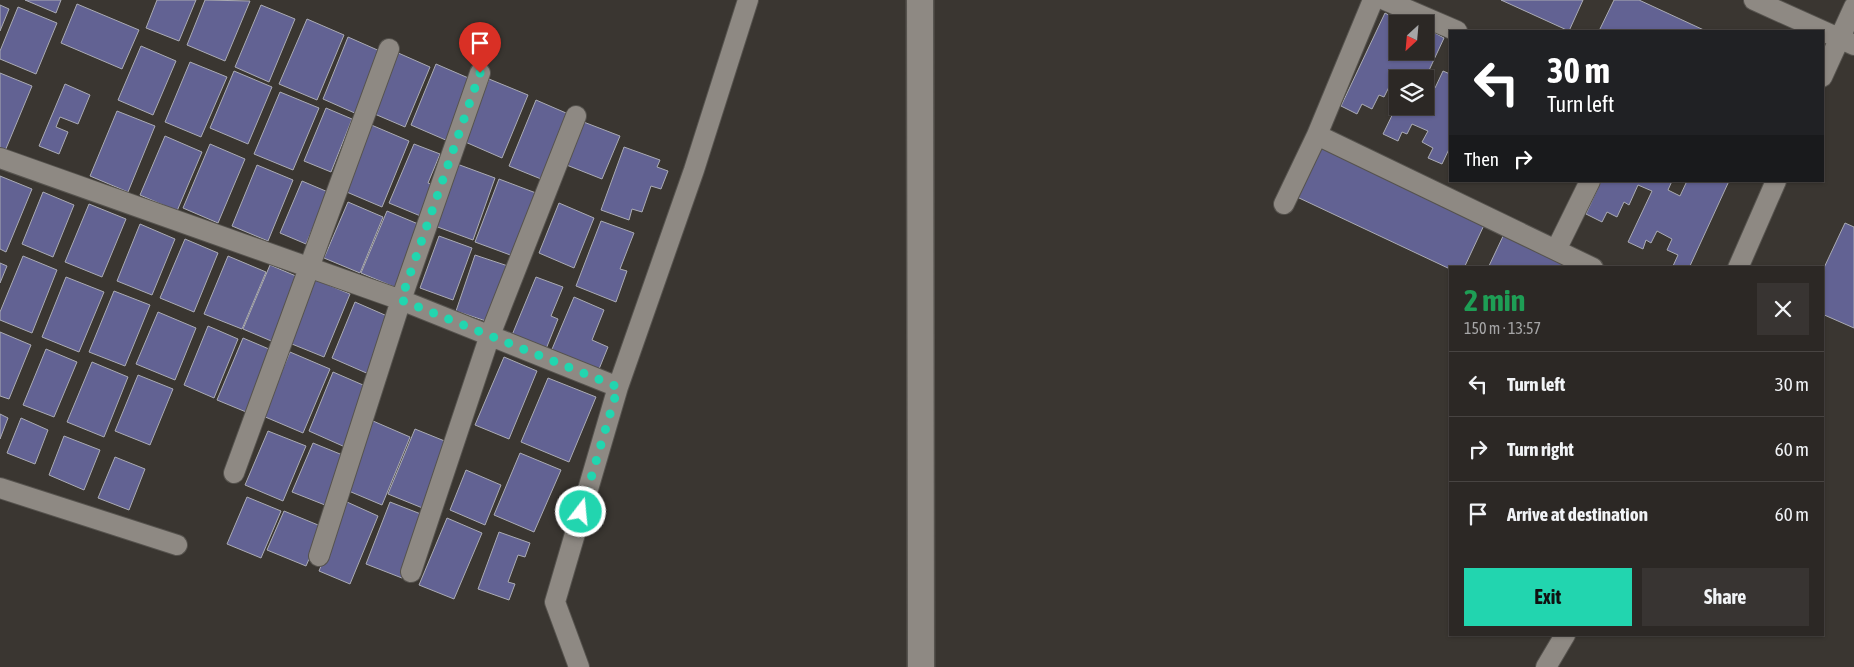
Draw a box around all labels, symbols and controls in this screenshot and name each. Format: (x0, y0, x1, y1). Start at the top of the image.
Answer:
north arrow (1389, 15, 1434, 60)
map controls (1389, 15, 1434, 115)
pin (459, 22, 501, 73)
icon: arrive (466, 29, 494, 57)
icon: left (1464, 50, 1529, 115)
text: 30 m (1547, 50, 1610, 90)
button: layers (1389, 70, 1434, 115)
text: Turn left (1547, 91, 1614, 117)
icon: right (1509, 145, 1537, 173)
text: Then (1464, 148, 1499, 170)
text: 2 min (1464, 283, 1525, 317)
button: close (1757, 283, 1809, 335)
text: 150 m · 13:57 (1464, 319, 1541, 337)
icon: left (1464, 370, 1492, 398)
text: Turn left (1507, 373, 1565, 395)
text: 30 m (1775, 373, 1809, 395)
icon: right (1464, 435, 1492, 463)
text: Turn right (1507, 438, 1574, 460)
text: 60 m (1775, 438, 1809, 460)
position arrow (554, 485, 606, 537)
icon: arrive (1464, 500, 1492, 528)
text: Arrive at destination (1507, 503, 1648, 525)
text: 60 m (1775, 503, 1809, 525)
button: Exit (1464, 568, 1632, 626)
button: Share (1642, 568, 1809, 626)

